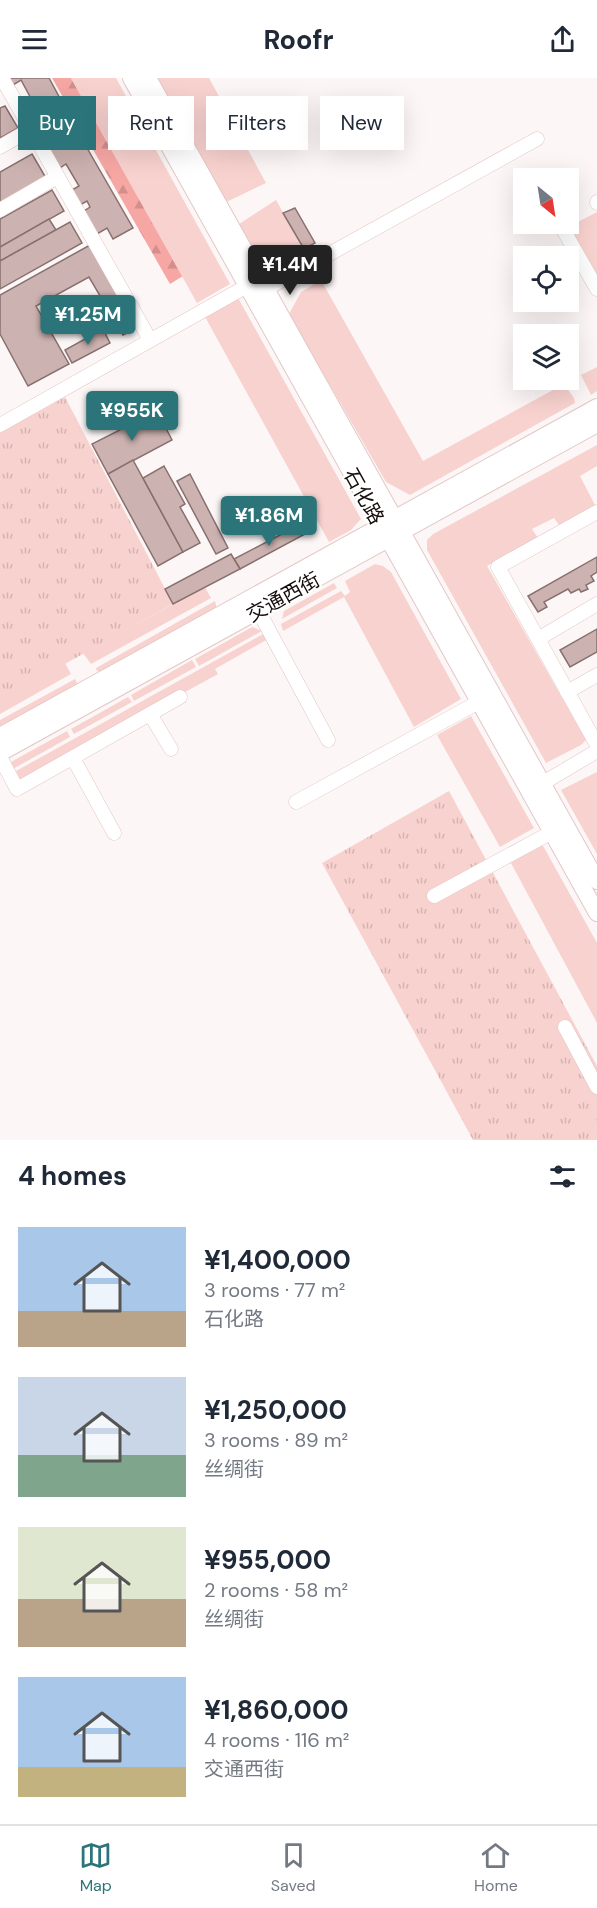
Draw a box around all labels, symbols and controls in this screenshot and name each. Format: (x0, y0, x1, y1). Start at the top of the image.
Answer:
text: Roofr (263, 22, 334, 57)
icon: menu (18, 23, 51, 56)
icon: share (546, 23, 579, 56)
chip: Buy (18, 96, 96, 150)
chip: Rent (108, 96, 194, 150)
chip: Filters (206, 96, 308, 150)
chip: New (320, 96, 404, 150)
north arrow (513, 168, 579, 234)
map controls (513, 168, 579, 390)
pin: ¥1.4M (248, 245, 332, 296)
button: locate (513, 246, 579, 312)
text: ¥1.4M (262, 251, 318, 277)
pin: ¥1.25M (39, 295, 137, 346)
text: ¥1.25M (54, 301, 122, 327)
button: layers (513, 324, 579, 390)
pin: ¥955K (90, 391, 174, 442)
text: ¥955K (100, 397, 164, 423)
street label: 石化路 (338, 463, 390, 529)
pin: ¥1.86M (220, 496, 318, 547)
text: ¥1.86M (235, 502, 303, 528)
street label: 交通西街 (242, 566, 324, 628)
text: 4 homes (18, 1159, 127, 1193)
icon: filters (546, 1160, 579, 1193)
text: ¥1,400,000 (204, 1243, 351, 1277)
icon: home (66, 1251, 138, 1323)
text: 3 rooms · 77 m² (204, 1277, 345, 1303)
text: 石化路 (204, 1306, 264, 1332)
text: ¥1,250,000 (204, 1393, 347, 1427)
icon: home (66, 1401, 138, 1473)
text: 3 rooms · 89 m² (204, 1427, 348, 1453)
text: 丝绸街 (204, 1456, 264, 1482)
text: ¥955,000 (204, 1543, 331, 1577)
icon: home (66, 1551, 138, 1623)
text: 2 rooms · 58 m² (204, 1577, 348, 1603)
text: 丝绸街 (204, 1606, 264, 1632)
text: ¥1,860,000 (204, 1693, 349, 1727)
icon: home (66, 1701, 138, 1773)
text: 4 rooms · 116 m² (204, 1727, 349, 1753)
text: 交通西街 (204, 1756, 284, 1782)
tab: Map (79, 1839, 112, 1896)
tab: Saved (271, 1839, 316, 1896)
tab: Home (474, 1839, 518, 1896)

